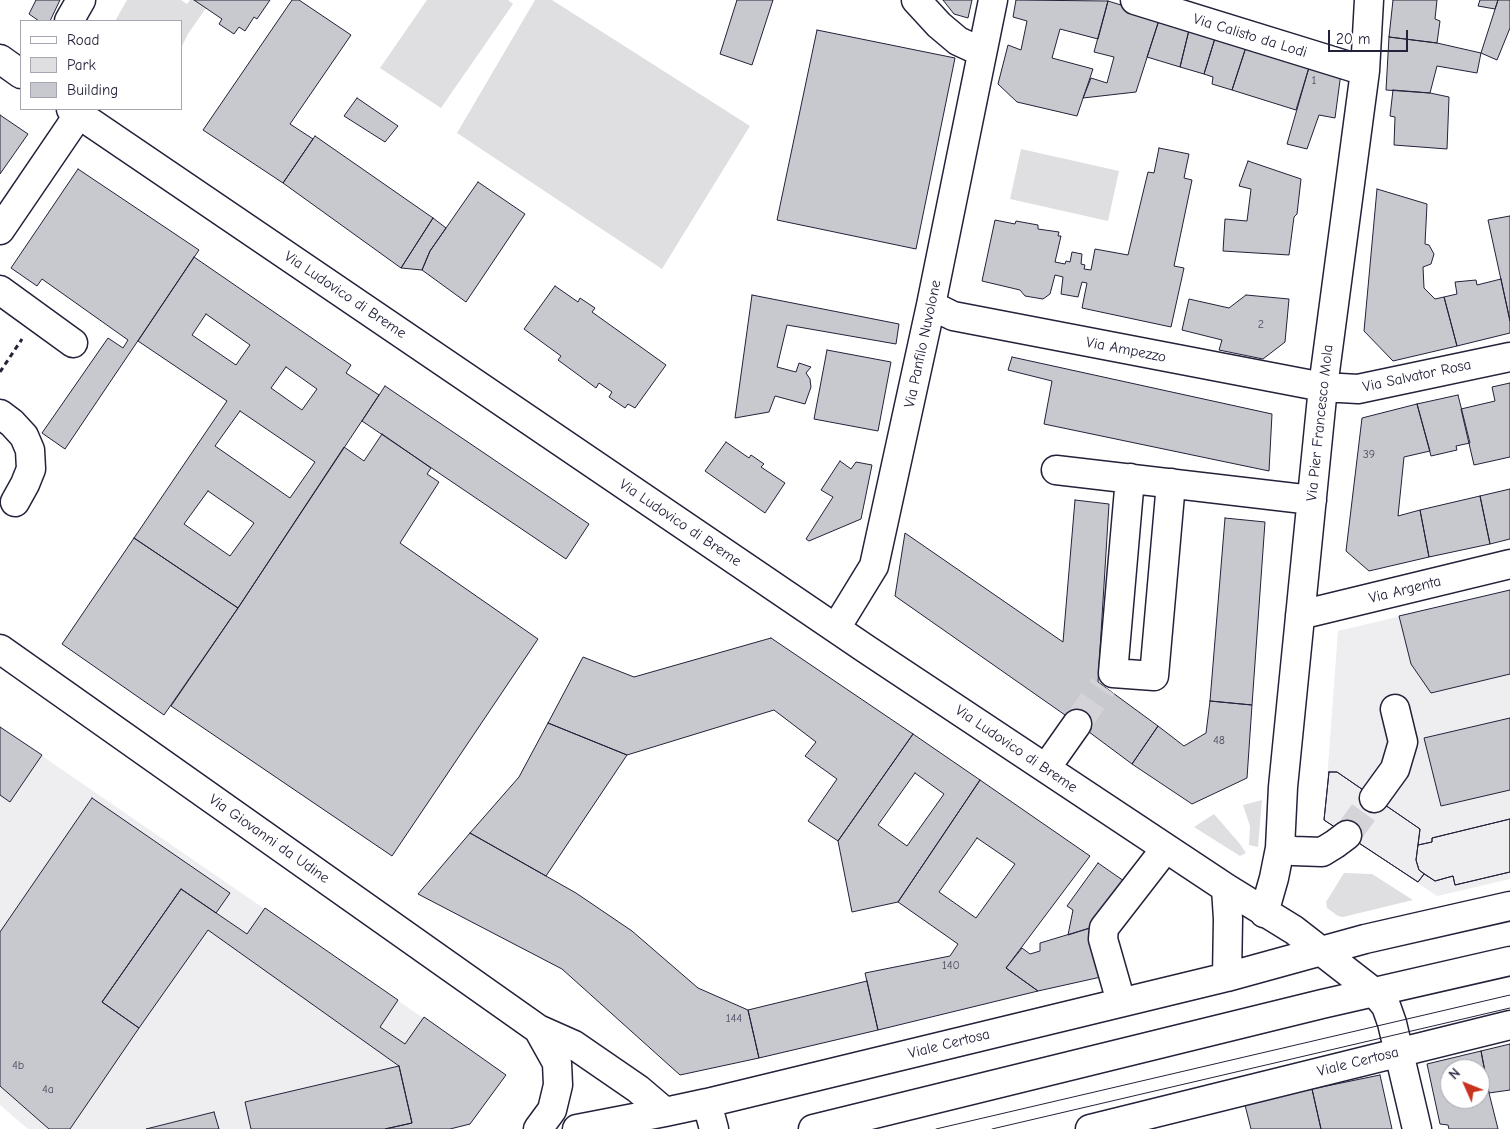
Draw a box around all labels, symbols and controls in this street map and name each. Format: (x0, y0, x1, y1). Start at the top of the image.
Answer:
street label: Via Calisto da Lodi (1191, 10, 1309, 62)
legend (20, 20, 182, 110)
scale bar (1330, 20, 1410, 52)
text: 20 m (1336, 30, 1370, 48)
text: Road (67, 31, 99, 49)
text: Park (67, 56, 96, 74)
house number: 1 (1312, 74, 1316, 88)
text: Building (67, 81, 118, 99)
street label: Via Ludovico di Breme (280, 247, 410, 343)
street label: Via Panfilo Nuvolone (901, 278, 945, 410)
house number: 2 (1258, 318, 1264, 332)
street label: Via Ampezzo (1084, 333, 1168, 367)
street label: Via Pier Francesco Mola (1303, 344, 1337, 502)
street label: Via Salvator Rosa (1361, 356, 1473, 396)
house number: 39 (1363, 448, 1375, 462)
street label: Via Ludovico di Breme (615, 475, 745, 571)
street label: Via Argenta (1367, 572, 1443, 608)
street label: Via Ludovico di Breme (951, 701, 1081, 797)
house number: 48 (1213, 734, 1225, 748)
street label: Via Giovanni da Udine (205, 791, 333, 887)
house number: 140 (942, 959, 960, 973)
house number: 144 (726, 1012, 742, 1026)
street label: Viale Certosa (906, 1025, 992, 1063)
street label: Viale Certosa (1315, 1043, 1401, 1081)
house number: 4b (12, 1059, 24, 1073)
north arrow (1440, 1059, 1490, 1109)
text: N (1445, 1065, 1464, 1083)
house number: 4a (42, 1083, 54, 1097)

